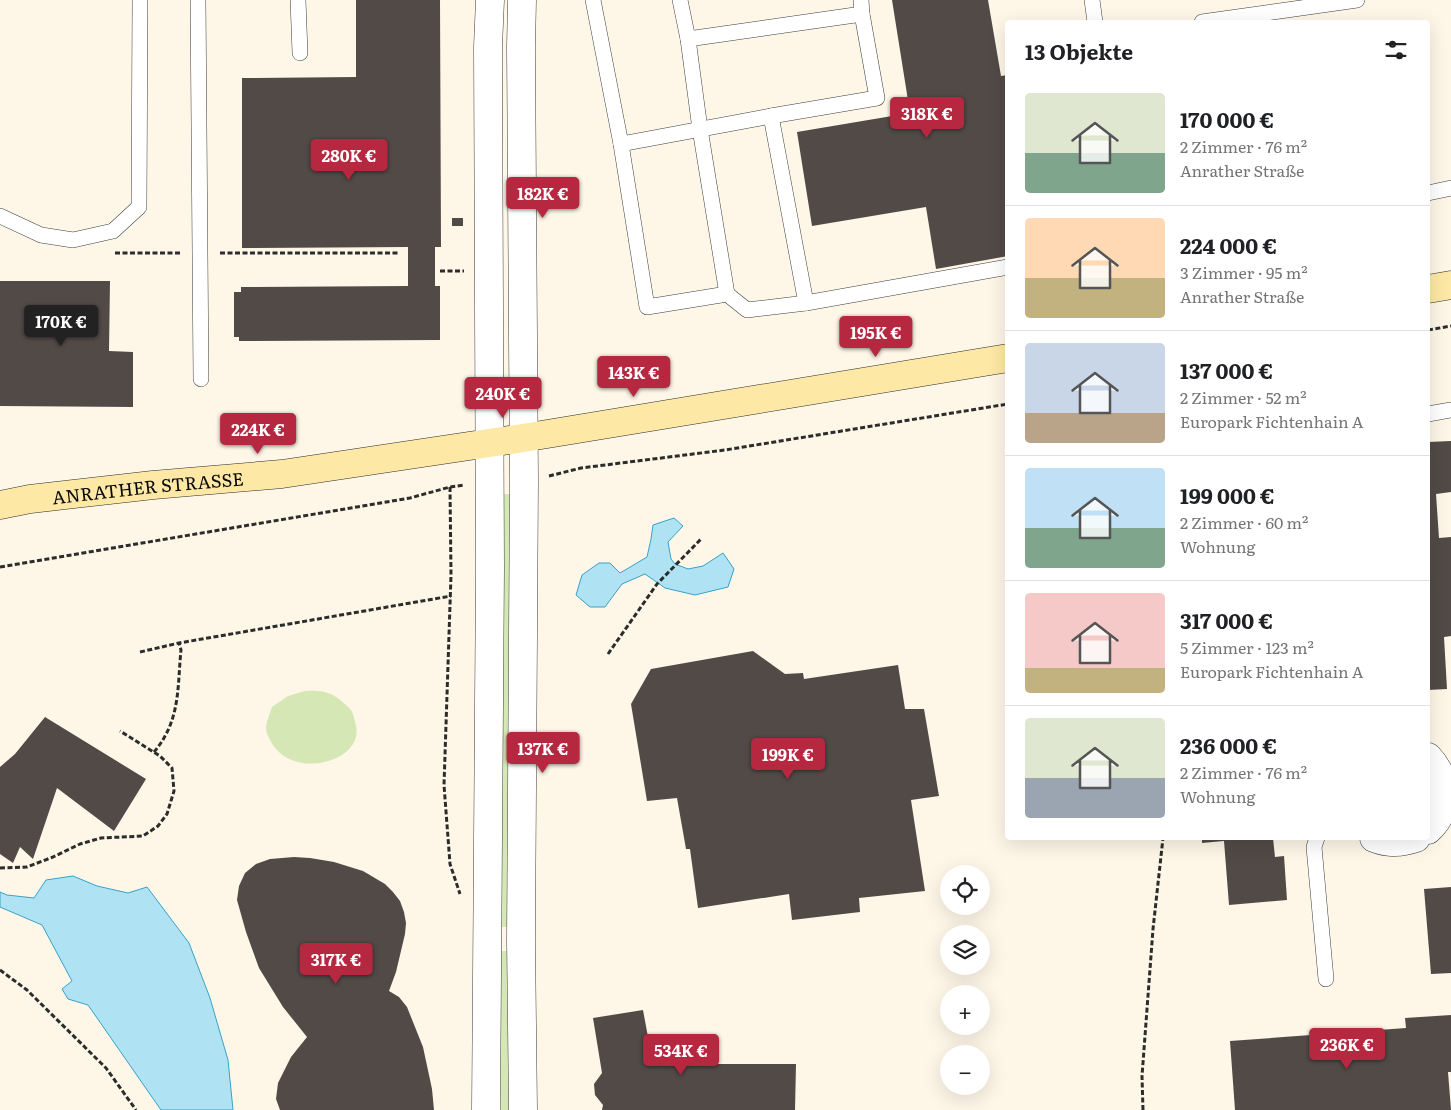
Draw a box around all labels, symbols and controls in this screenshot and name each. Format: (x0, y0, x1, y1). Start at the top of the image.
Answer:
text: 13 Objekte (1025, 35, 1133, 66)
icon: filters (1382, 36, 1410, 64)
pin: 318K € (886, 96, 968, 139)
text: 318K € (901, 101, 953, 125)
text: 170 000 € (1180, 103, 1274, 134)
icon: home (1065, 113, 1125, 173)
text: 2 Zimmer · 76 m² (1180, 134, 1307, 158)
pin: 280K € (308, 138, 390, 181)
text: 280K € (322, 143, 376, 167)
text: Anrather Straße (1180, 158, 1304, 182)
pin: 182K € (502, 176, 584, 219)
text: 182K € (517, 181, 569, 205)
text: 224 000 € (1180, 229, 1277, 260)
icon: home (1065, 238, 1125, 298)
text: 3 Zimmer · 95 m² (1180, 260, 1308, 284)
text: Anrather Straße (1180, 284, 1304, 308)
pin: 170K € (20, 304, 102, 347)
text: 170K € (35, 309, 87, 333)
pin: 195K € (835, 316, 917, 358)
text: 195K € (850, 320, 902, 344)
text: 137 000 € (1180, 354, 1273, 385)
pin: 143K € (593, 356, 675, 398)
text: 143K € (608, 360, 660, 384)
icon: home (1065, 363, 1125, 423)
pin: 240K € (462, 376, 544, 419)
text: 240K € (476, 381, 530, 405)
text: 2 Zimmer · 52 m² (1180, 385, 1307, 409)
text: Europark Fichtenhain A (1180, 409, 1364, 433)
pin: 224K € (217, 412, 299, 455)
text: 224K € (231, 417, 285, 441)
street label: ANRATHER STRASSE (51, 464, 245, 510)
text: 199 000 € (1180, 479, 1275, 510)
icon: home (1065, 488, 1125, 548)
text: 2 Zimmer · 60 m² (1180, 510, 1308, 534)
text: Wohnung (1180, 534, 1255, 558)
text: 317 000 € (1180, 604, 1273, 635)
icon: home (1065, 613, 1125, 673)
text: 5 Zimmer · 123 m² (1180, 635, 1314, 659)
text: Europark Fichtenhain A (1180, 659, 1364, 683)
text: 236 000 € (1180, 729, 1277, 760)
pin: 137K € (502, 732, 584, 774)
text: 137K € (518, 736, 568, 760)
pin: 199K € (747, 738, 829, 780)
icon: home (1065, 738, 1125, 798)
text: 199K € (762, 742, 814, 766)
text: 2 Zimmer · 76 m² (1180, 760, 1307, 784)
text: Wohnung (1180, 784, 1255, 808)
map controls (940, 865, 990, 1095)
button: locate (940, 865, 990, 915)
button: layers (940, 925, 990, 975)
pin: 317K € (295, 942, 377, 985)
text: 317K € (311, 947, 361, 971)
button: + (940, 985, 990, 1035)
pin: 236K € (1306, 1028, 1388, 1070)
text: 236K € (1320, 1032, 1374, 1056)
pin: 534K € (640, 1034, 722, 1076)
text: 534K € (654, 1038, 708, 1062)
button: − (940, 1045, 990, 1095)

